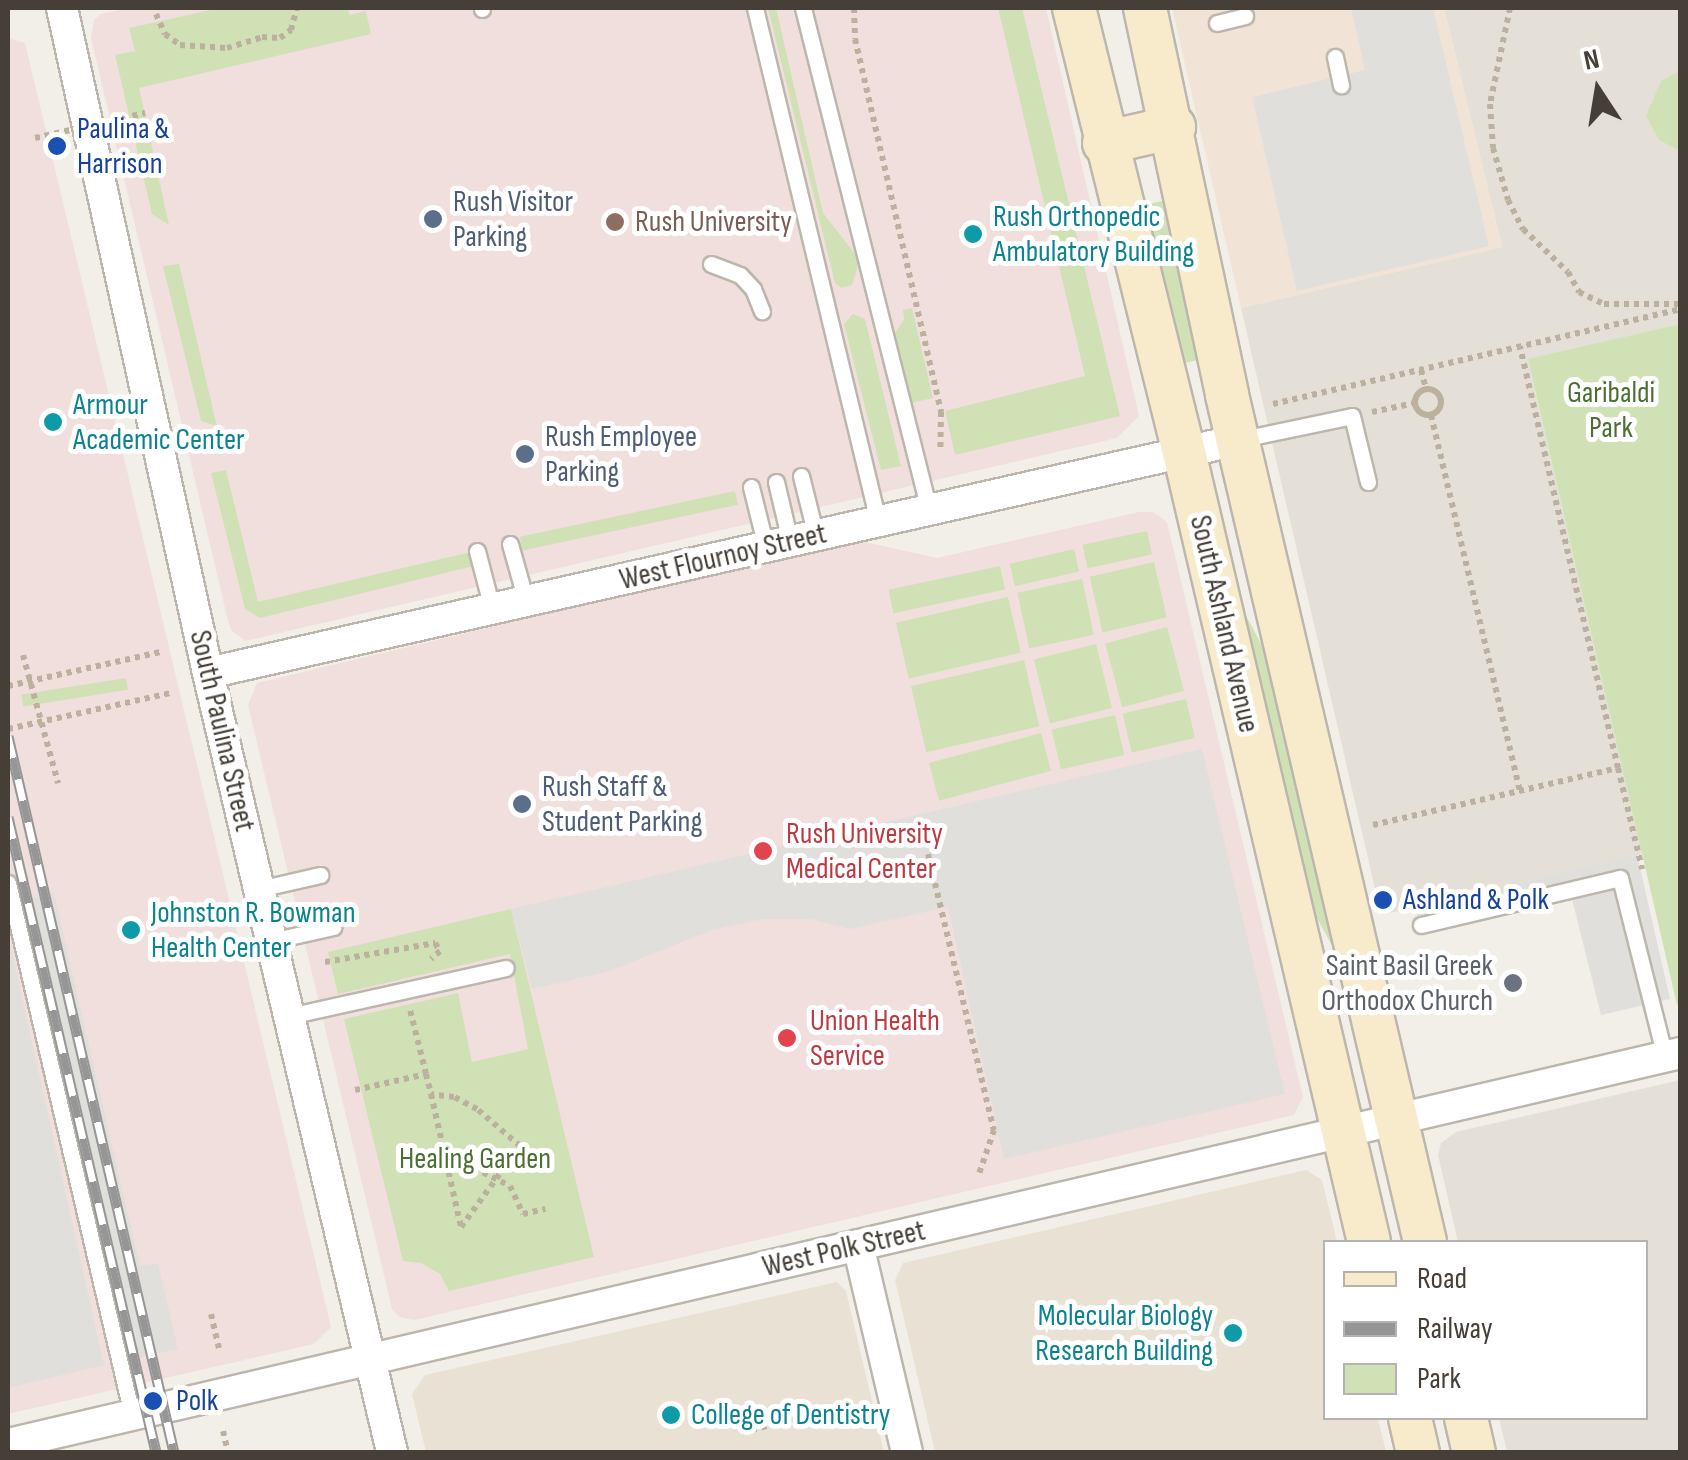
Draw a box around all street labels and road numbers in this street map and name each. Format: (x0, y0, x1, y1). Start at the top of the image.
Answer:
street label: South Ashland Avenue (1182, 512, 1266, 736)
street label: West Flournoy Street (616, 516, 830, 598)
street label: South Paulina Street (181, 627, 263, 835)
street label: West Polk Street (759, 1213, 929, 1285)

